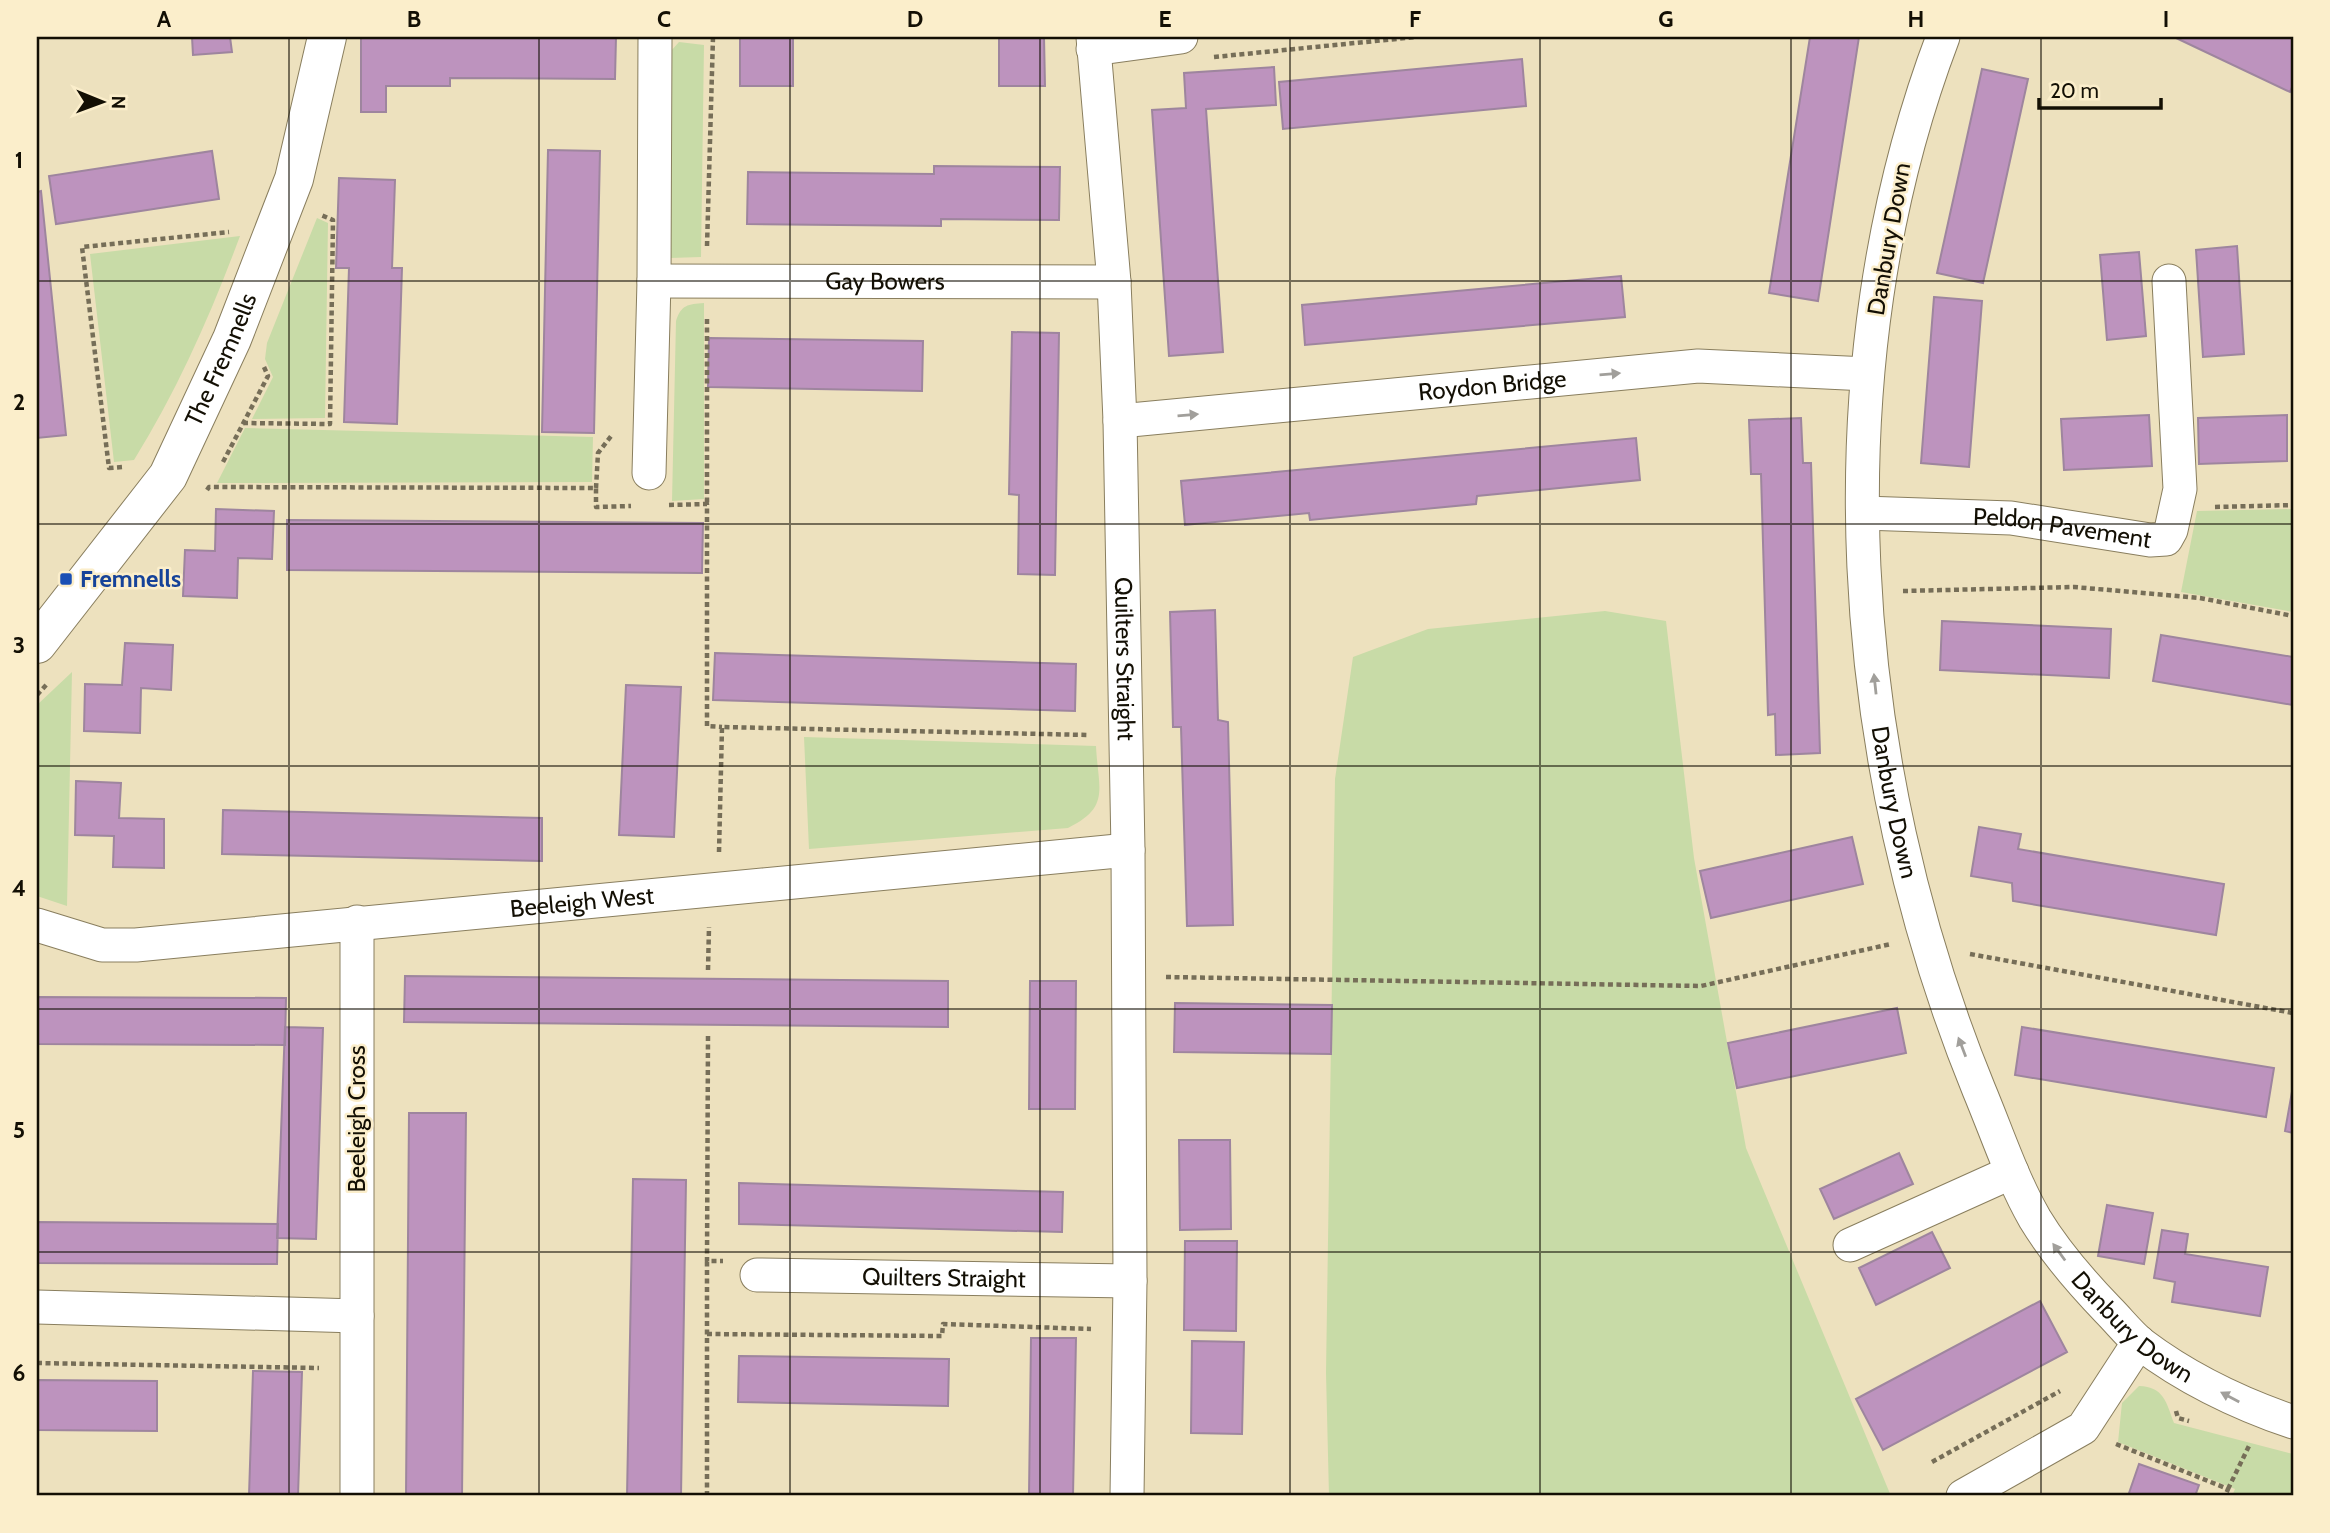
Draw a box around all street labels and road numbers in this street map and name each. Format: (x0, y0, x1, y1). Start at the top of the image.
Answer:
street label: Danbury Down (1861, 160, 1916, 317)
street label: Gay Bowers (825, 266, 945, 296)
street label: The Fremnells (178, 289, 262, 431)
street label: Roydon Bridge (1417, 364, 1568, 407)
street label: Peldon Pavement (1973, 502, 2153, 554)
street label: Quilters Straight (1109, 577, 1141, 741)
street label: Danbury Down (1866, 724, 1924, 881)
street label: Beeleigh West (509, 880, 655, 923)
street label: Beeleigh Cross (342, 1045, 371, 1193)
street label: Quilters Straight (862, 1262, 1026, 1293)
street label: Danbury Down (2065, 1265, 2198, 1389)

